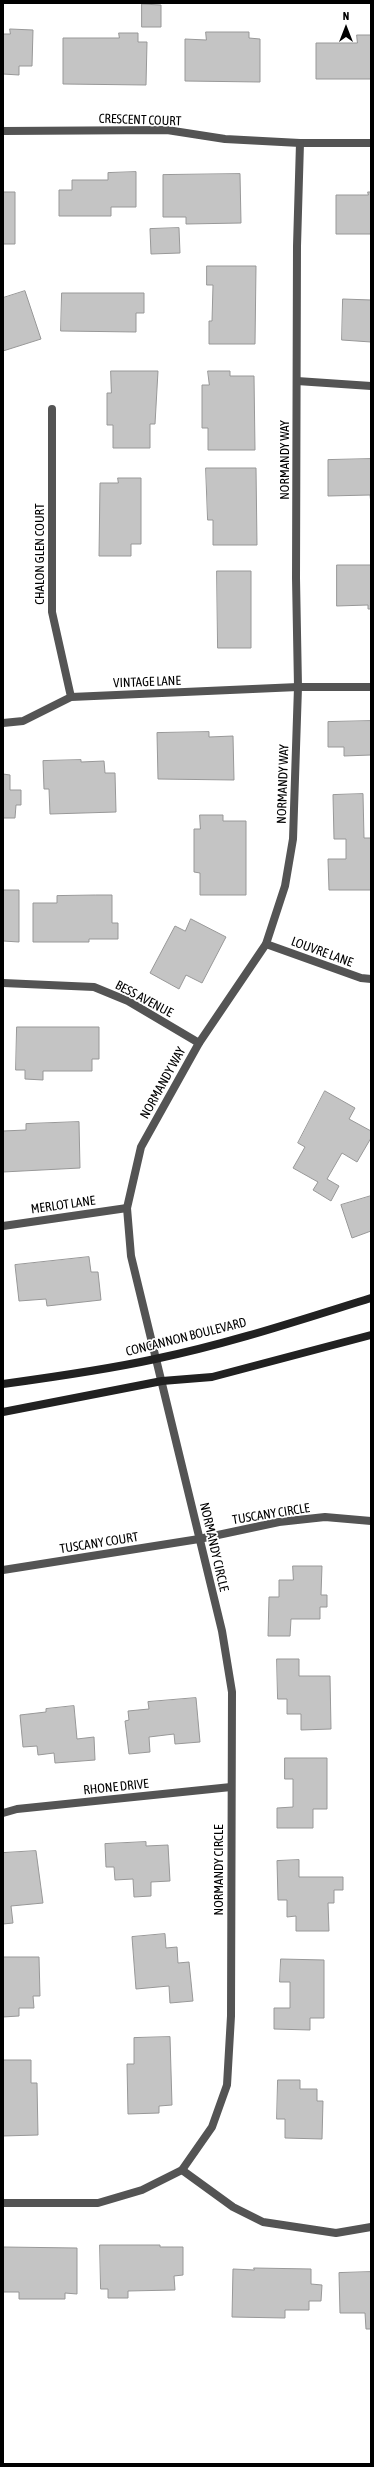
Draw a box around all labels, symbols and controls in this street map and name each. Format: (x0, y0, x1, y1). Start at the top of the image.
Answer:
north arrow (326, 8, 366, 48)
text: N (343, 10, 349, 22)
street label: CRESCENT COURT (98, 111, 182, 129)
street label: NORMANDY WAY (277, 420, 293, 500)
street label: CHALON GLEN COURT (32, 503, 48, 605)
street label: VINTAGE LANE (113, 673, 181, 691)
street label: NORMANDY WAY (274, 744, 292, 824)
street label: LOUVRE LANE (289, 934, 355, 970)
street label: BESS AVENUE (112, 977, 176, 1021)
street label: NORMANDY WAY (137, 1044, 189, 1122)
street label: MERLOT LANE (30, 1193, 96, 1217)
street label: CONCANNON BOULEVARD (124, 1314, 248, 1360)
street label: TUSCANY CIRCLE (231, 1500, 311, 1528)
street label: NORMANDY CIRCLE (196, 1501, 232, 1593)
street label: TUSCANY COURT (59, 1529, 139, 1557)
street label: RHONE DRIVE (83, 1776, 149, 1798)
street label: NORMANDY CIRCLE (211, 1825, 227, 1915)

